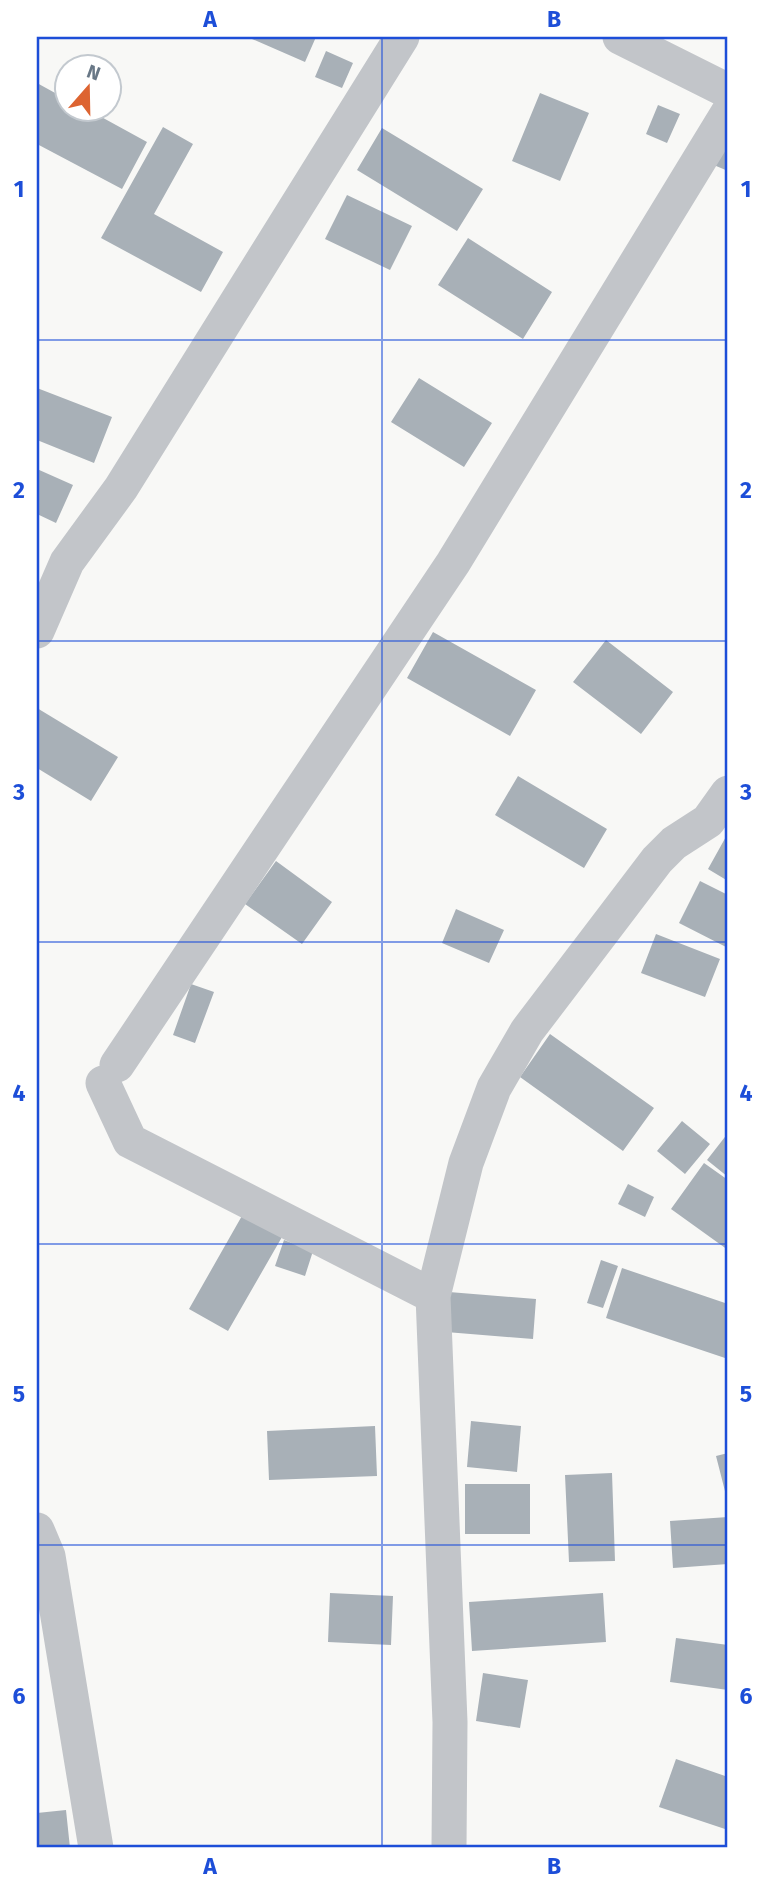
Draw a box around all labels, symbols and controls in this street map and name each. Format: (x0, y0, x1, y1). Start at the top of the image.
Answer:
text: A (202, 5, 217, 33)
text: B (547, 5, 561, 33)
north arrow (52, 52, 122, 122)
text: N (84, 60, 104, 85)
text: 1 (14, 175, 24, 203)
text: 1 (741, 175, 751, 203)
text: 2 (13, 476, 25, 504)
text: 2 (740, 476, 752, 504)
text: 3 (12, 778, 25, 806)
text: 3 (739, 778, 752, 806)
text: 4 (13, 1079, 26, 1107)
text: 4 (740, 1079, 753, 1107)
text: 5 (13, 1380, 25, 1408)
text: 5 (740, 1380, 752, 1408)
text: 6 (13, 1682, 26, 1710)
text: 6 (740, 1682, 753, 1710)
text: A (202, 1852, 217, 1880)
text: B (547, 1852, 561, 1880)

